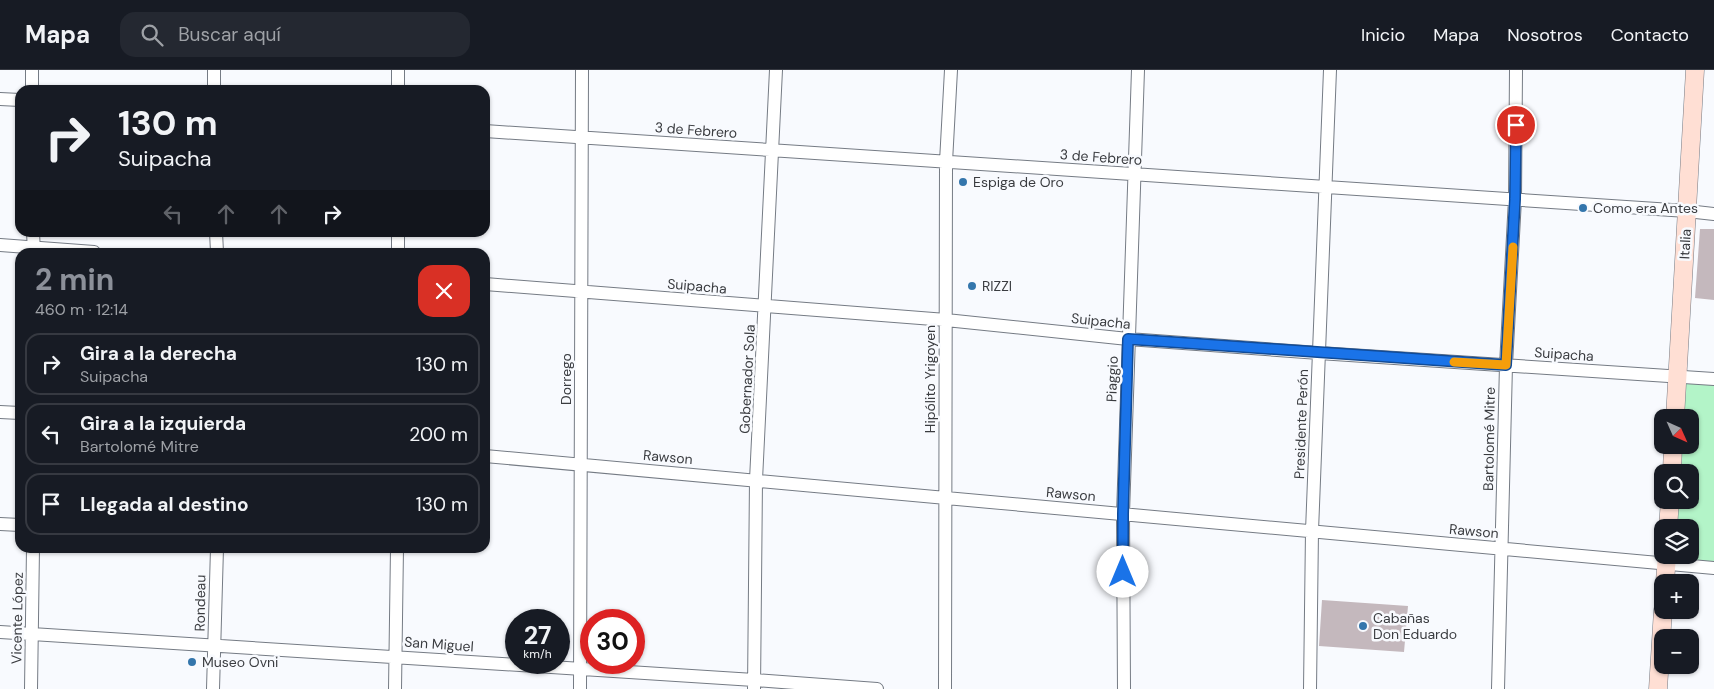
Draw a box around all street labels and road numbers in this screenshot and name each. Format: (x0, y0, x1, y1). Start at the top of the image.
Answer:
street label: 3 de Febrero (654, 118, 738, 142)
street label: 3 de Febrero (1059, 145, 1143, 169)
street label: Italia (1675, 228, 1695, 260)
street label: Suipacha (667, 274, 727, 298)
street label: Suipacha (1070, 309, 1132, 333)
street label: Gobernador Sola (735, 324, 759, 434)
street label: Hipólito Yrigoyen (921, 325, 939, 433)
street label: Suipacha (1534, 343, 1594, 365)
street label: Dorrego (557, 353, 575, 405)
street label: Piaggio (1102, 356, 1122, 402)
street label: Presidente Perón (1290, 369, 1312, 479)
street label: Bartolomé Mitre (1479, 387, 1499, 491)
street label: Rawson (642, 446, 694, 468)
street label: Rawson (1045, 483, 1097, 505)
street label: Rawson (1448, 520, 1500, 542)
street label: Vicente López (7, 572, 27, 664)
street label: Rondeau (191, 575, 209, 631)
street label: San Miguel (404, 633, 474, 655)

